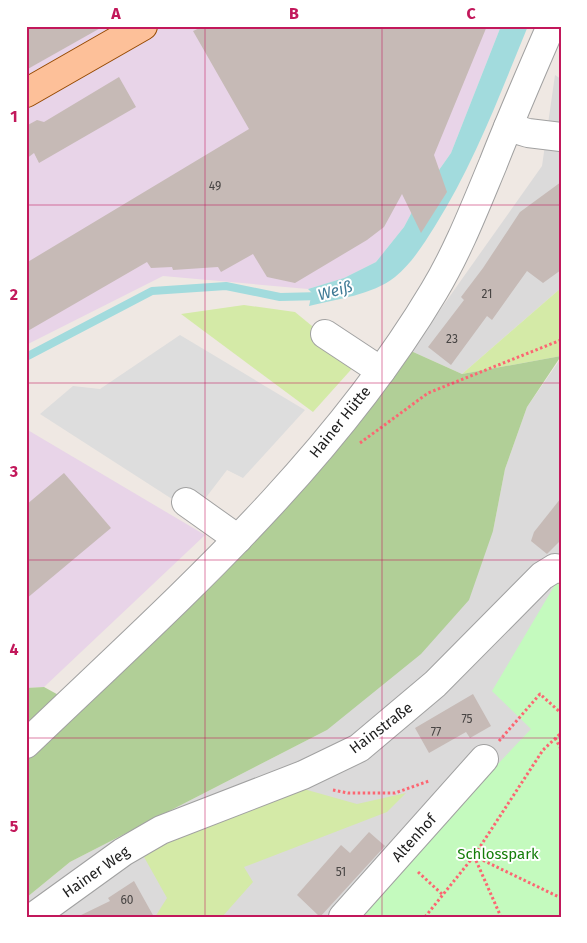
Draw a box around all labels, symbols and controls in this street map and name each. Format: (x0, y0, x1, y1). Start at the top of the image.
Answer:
text: A (110, 4, 121, 23)
text: B (289, 4, 299, 23)
text: C (466, 4, 476, 23)
text: 1 (10, 107, 18, 126)
house number: 49 (209, 179, 221, 193)
water label: Weiß (316, 277, 355, 304)
text: 2 (10, 285, 18, 304)
house number: 21 (482, 287, 492, 301)
house number: 23 (446, 332, 458, 346)
street label: Hainer Hütte (306, 383, 374, 461)
text: 3 (9, 462, 18, 481)
text: 4 (9, 640, 19, 659)
street label: Hainstraße (346, 698, 416, 758)
house number: 75 (461, 712, 473, 726)
house number: 77 (431, 725, 441, 739)
street label: Altenhof (388, 810, 441, 865)
text: 5 (10, 817, 19, 836)
street label: Hainer Weg (59, 842, 133, 902)
park label: Schlosspark (457, 845, 539, 863)
house number: 51 (336, 865, 346, 879)
house number: 60 (120, 893, 134, 907)

